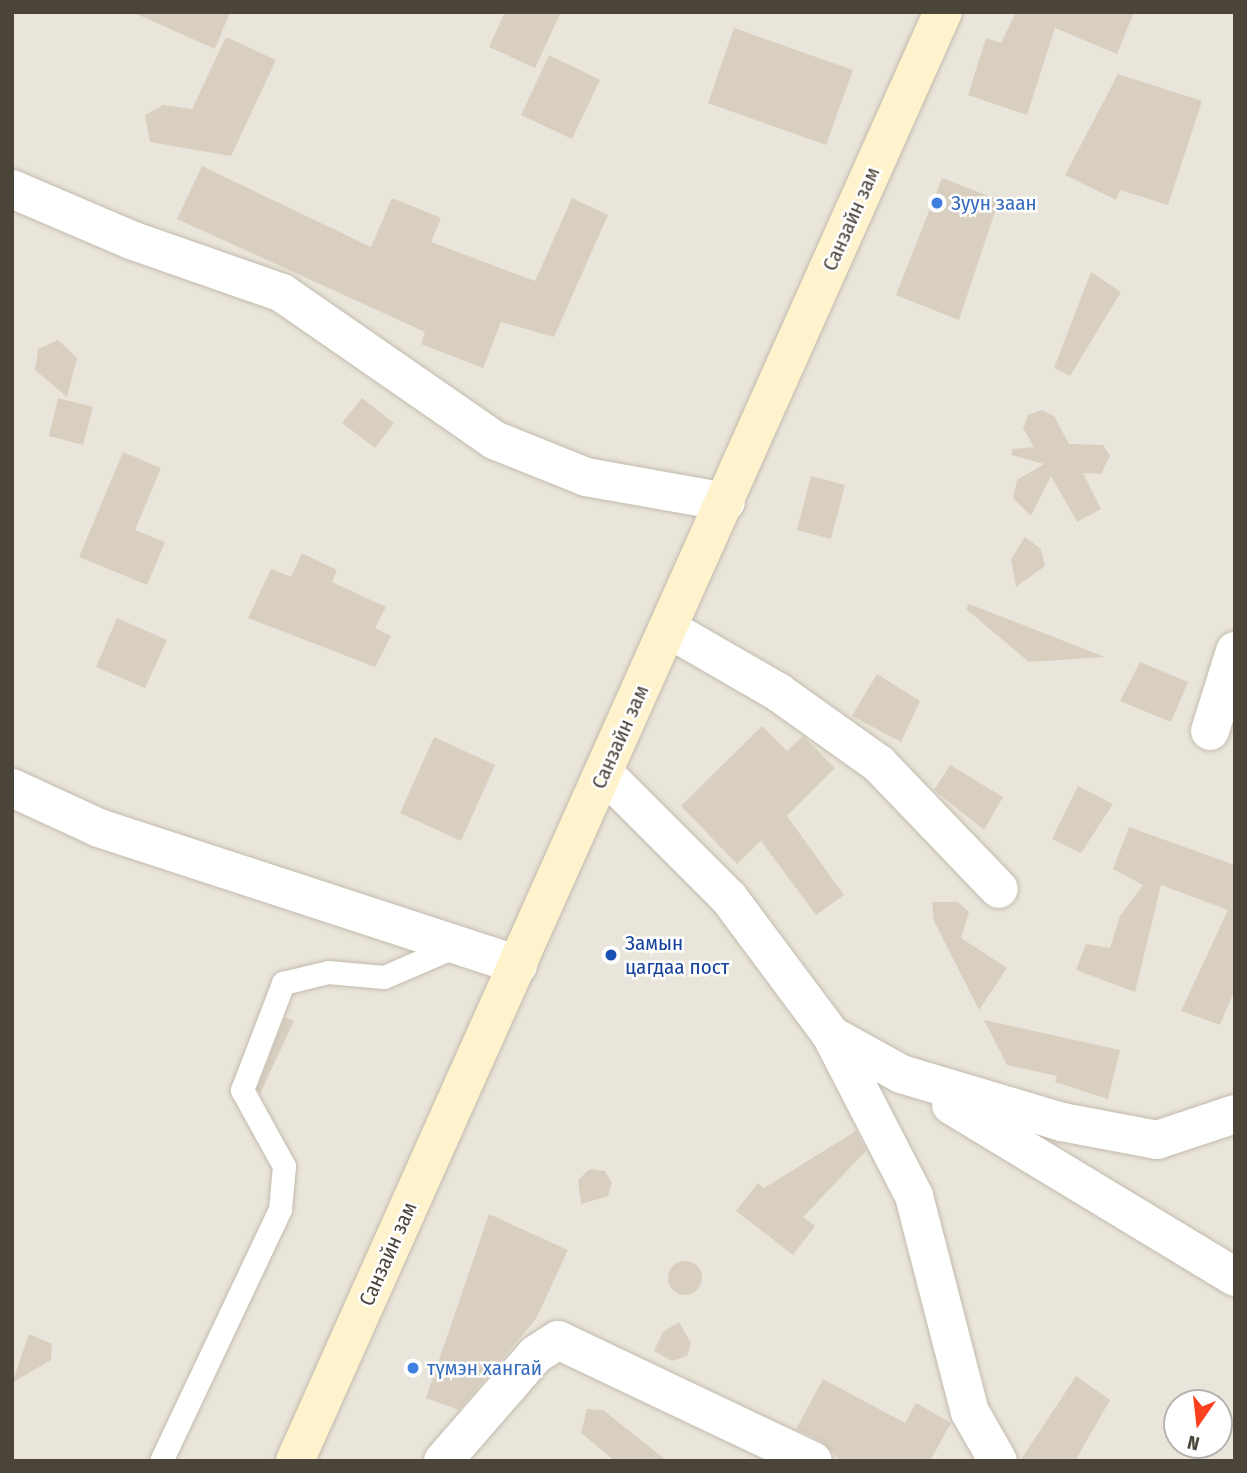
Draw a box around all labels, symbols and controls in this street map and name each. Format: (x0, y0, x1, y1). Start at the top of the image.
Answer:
street label: Санзайн зам (817, 163, 885, 275)
place label: Зуун заан (951, 190, 1037, 216)
marker: Зуун заан (929, 195, 945, 211)
street label: Санзайн зам (586, 681, 654, 793)
place label: Замын цагдаа пост (625, 930, 729, 980)
marker: Замын цагдаа пост (603, 947, 619, 963)
street label: Санзайн зам (354, 1198, 422, 1310)
place label: түмэн хангай (427, 1355, 542, 1381)
marker: түмэн хангай (405, 1360, 421, 1376)
north arrow (1163, 1389, 1233, 1459)
text: N (1185, 1430, 1202, 1455)

